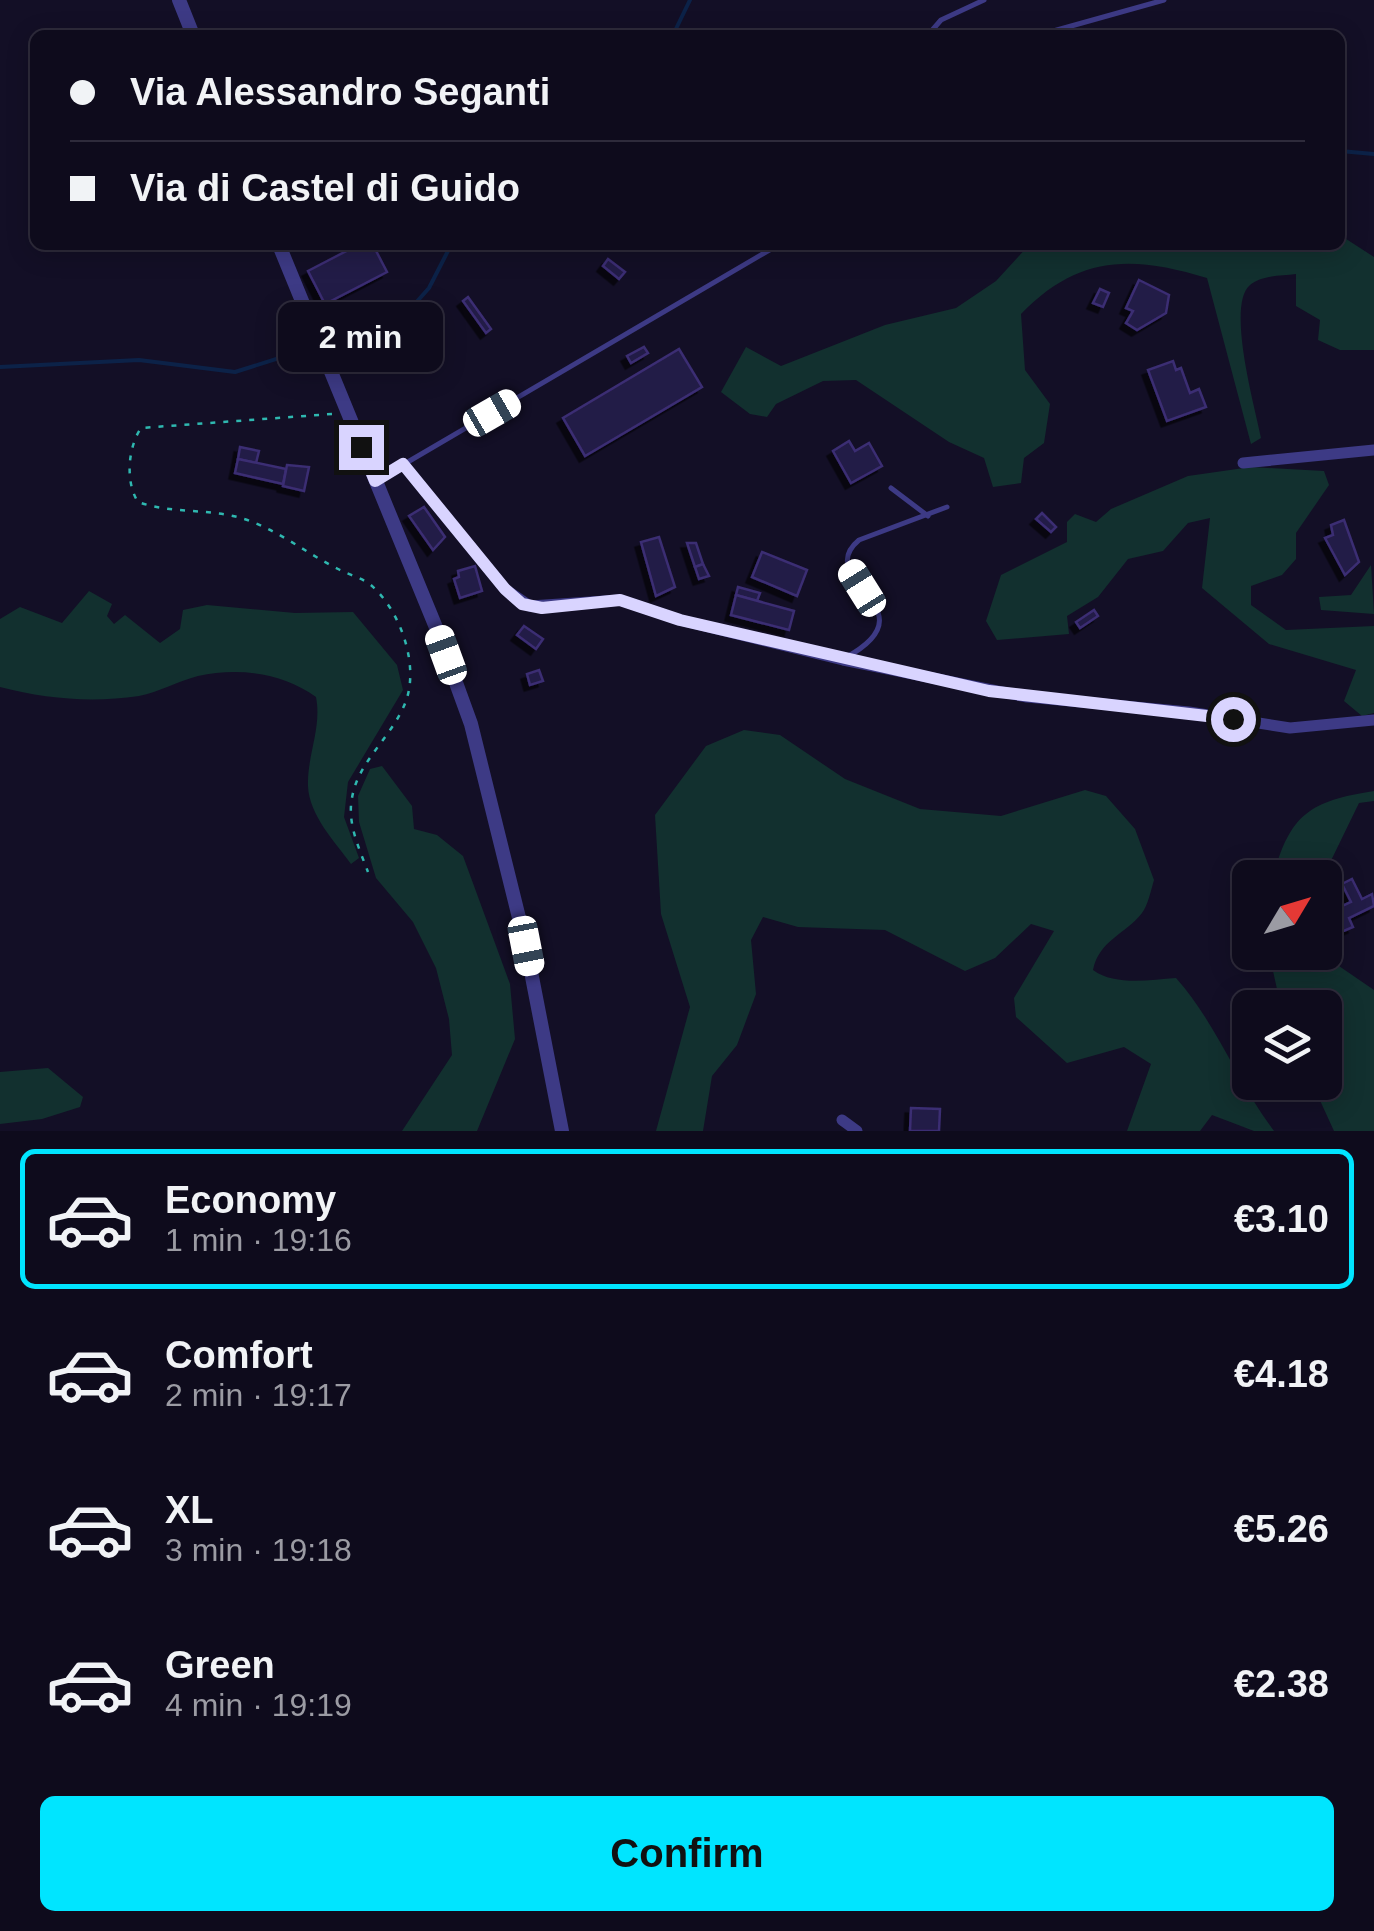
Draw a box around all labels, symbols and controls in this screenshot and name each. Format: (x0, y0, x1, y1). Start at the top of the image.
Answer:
text: Via Alessandro Seganti (130, 71, 550, 113)
text: Via di Castel di Guido (130, 167, 520, 209)
callout: 2 min (278, 302, 444, 372)
text: 2 min (319, 319, 402, 355)
car (459, 385, 525, 441)
route end (339, 425, 384, 470)
car (833, 555, 891, 621)
car (422, 622, 470, 688)
route start (1211, 697, 1256, 742)
north arrow (1232, 860, 1342, 970)
map controls (1232, 860, 1342, 1100)
car (506, 914, 546, 978)
button: layers (1232, 990, 1342, 1100)
icon: car (45, 1174, 135, 1264)
text: Economy (165, 1179, 336, 1221)
text: €3.10 (1234, 1198, 1329, 1240)
text: 1 min · 19:16 (165, 1222, 352, 1258)
icon: car (45, 1329, 135, 1419)
text: Comfort (165, 1334, 313, 1376)
text: €4.18 (1234, 1353, 1329, 1395)
text: 2 min · 19:17 (165, 1377, 352, 1413)
icon: car (45, 1484, 135, 1574)
text: XL (165, 1489, 214, 1531)
text: €5.26 (1234, 1508, 1329, 1550)
text: 3 min · 19:18 (165, 1532, 352, 1568)
icon: car (45, 1639, 135, 1729)
text: Green (165, 1644, 275, 1686)
text: €2.38 (1234, 1663, 1329, 1705)
text: 4 min · 19:19 (165, 1687, 352, 1723)
button: Confirm (40, 1796, 1334, 1911)

